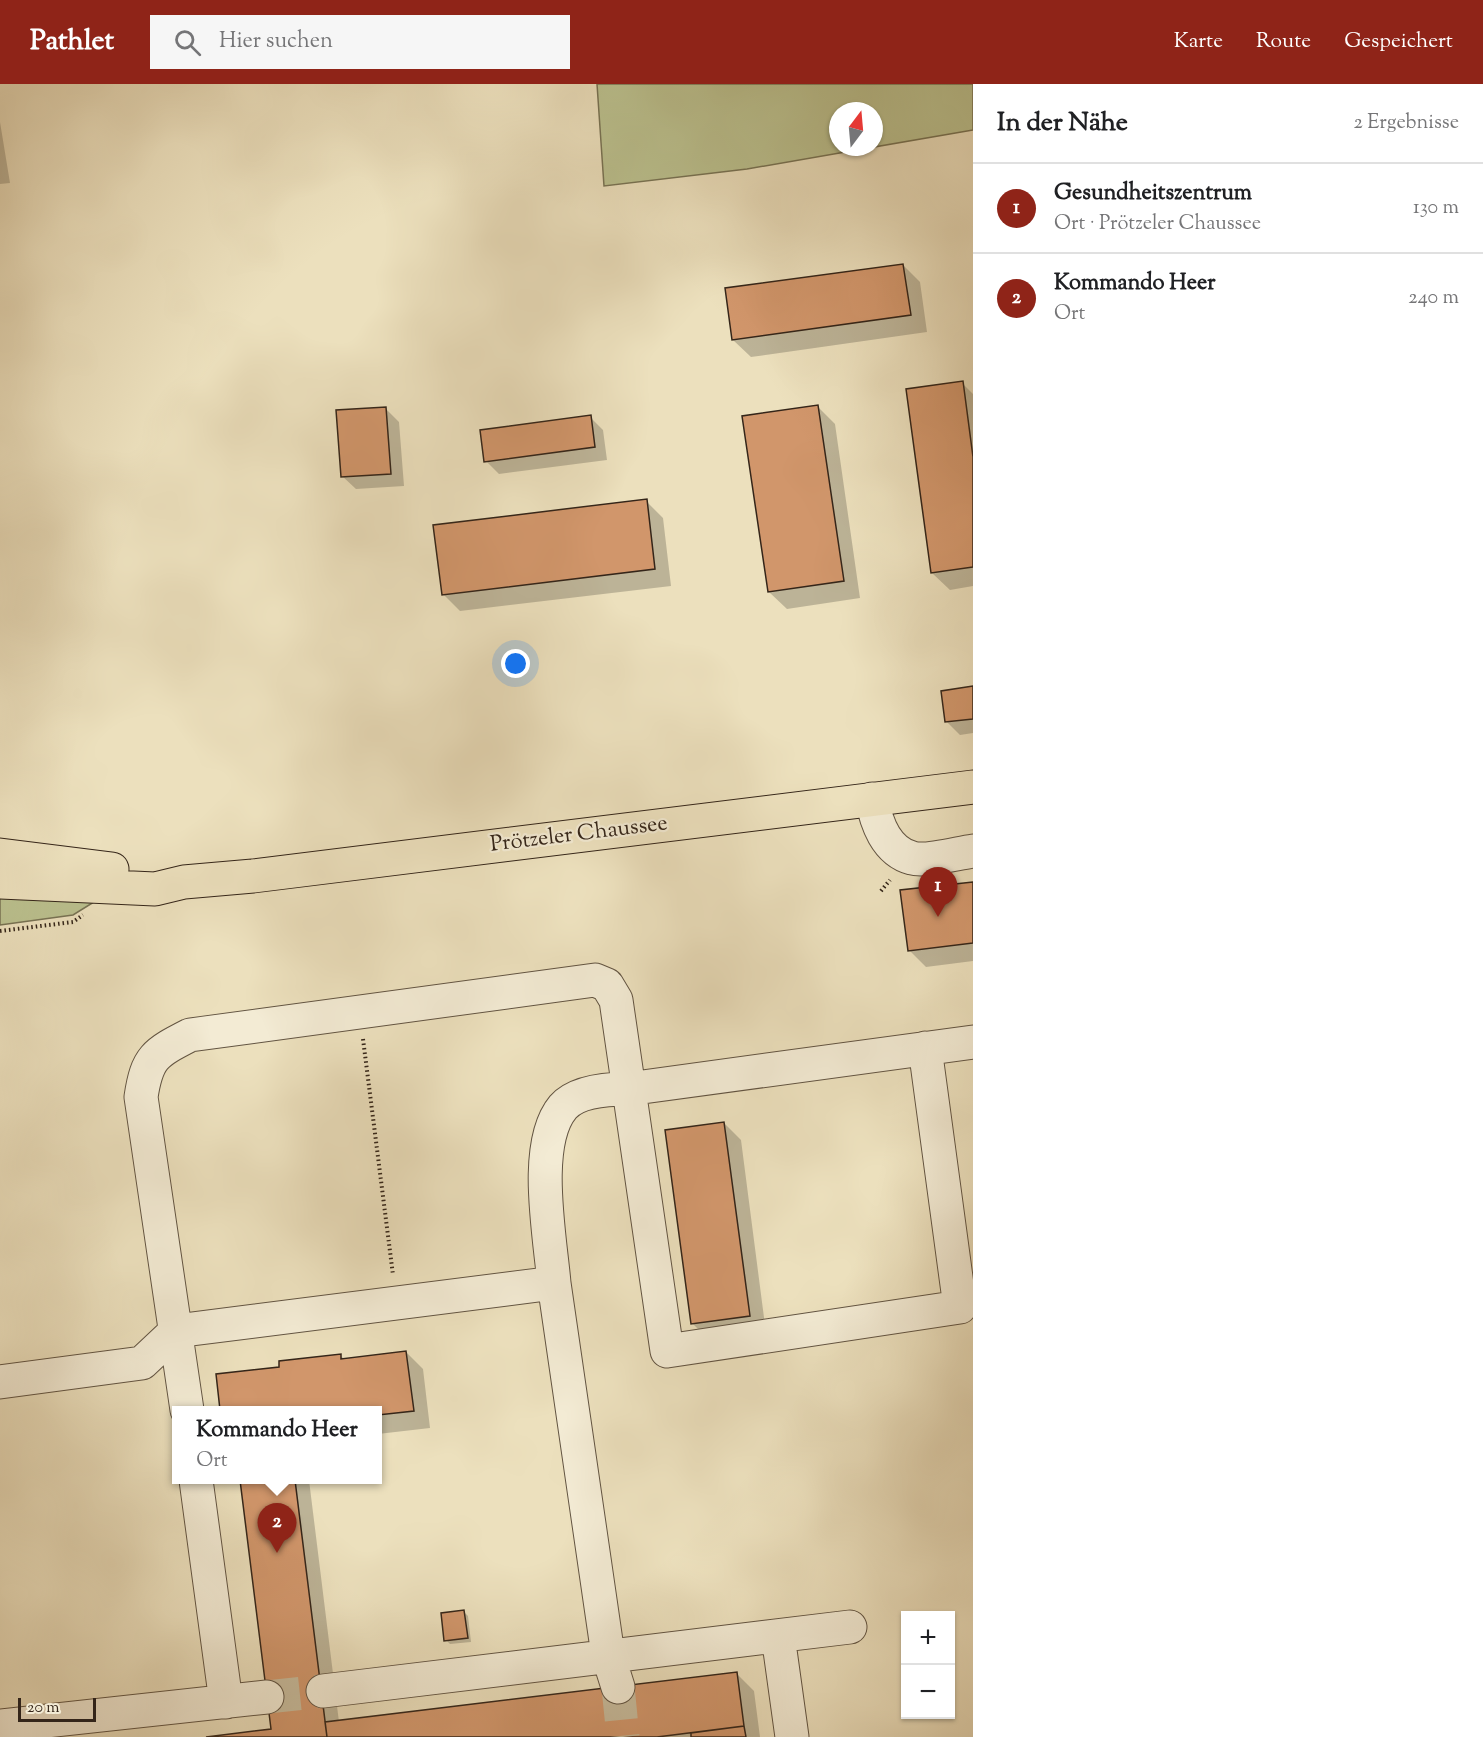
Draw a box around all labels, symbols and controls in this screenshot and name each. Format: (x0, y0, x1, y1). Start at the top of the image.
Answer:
search box (150, 15, 570, 69)
text: Pathlet (30, 22, 114, 62)
icon: search (171, 26, 204, 59)
text: Hier suchen (219, 26, 333, 58)
text: Karte (1174, 27, 1223, 57)
text: Route (1256, 27, 1311, 57)
text: Gespeichert (1344, 27, 1453, 57)
north arrow (829, 102, 883, 156)
text: In der Nähe (997, 105, 1128, 142)
text: 2 Ergebnisse (1354, 109, 1459, 138)
text: Gesundheitszentrum (1054, 178, 1252, 210)
text: 1 (1013, 194, 1020, 223)
text: 130 m (1413, 194, 1459, 223)
text: Ort · Prötzeler Chaussee (1054, 210, 1261, 239)
text: Kommando Heer (1054, 268, 1215, 300)
text: 2 (1012, 284, 1021, 313)
text: 240 m (1408, 284, 1459, 313)
text: Ort (1054, 300, 1085, 329)
your location (501, 649, 530, 678)
street label: Prötzeler Chaussee (489, 808, 669, 862)
pin: 1 (918, 868, 958, 917)
popup (172, 1406, 382, 1484)
text: Kommando Heer (196, 1415, 358, 1447)
text: Ort (196, 1447, 228, 1476)
pin: 2 (258, 1504, 296, 1553)
map controls (901, 1611, 955, 1719)
button: + (901, 1611, 955, 1665)
button: − (901, 1665, 955, 1719)
scale bar (18, 1695, 96, 1722)
text: 20 m (27, 1697, 60, 1720)

